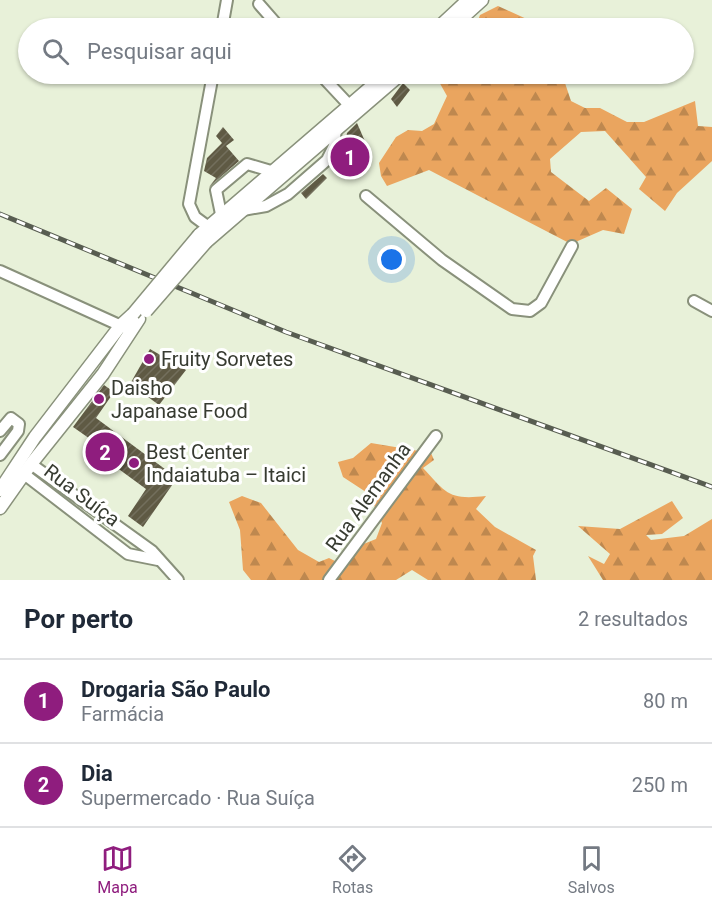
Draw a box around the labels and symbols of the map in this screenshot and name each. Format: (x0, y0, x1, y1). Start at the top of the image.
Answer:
pin: 1 (330, 134, 370, 180)
your location (377, 245, 406, 274)
place label: Fruity Sorvetes (161, 347, 293, 371)
marker: Fruity Sorvetes (142, 352, 156, 366)
place label: Daisho Japanase Food (111, 376, 248, 423)
marker: Daisho Japanase Food (92, 392, 106, 406)
pin: 2 (86, 430, 124, 474)
street label: Rua Alemanha (320, 438, 416, 556)
place label: Best Center Indaiatuba – Itaici (146, 440, 306, 487)
marker: Best Center Indaiatuba – Itaici (127, 456, 141, 470)
street label: Rua Suíça (39, 459, 125, 531)

